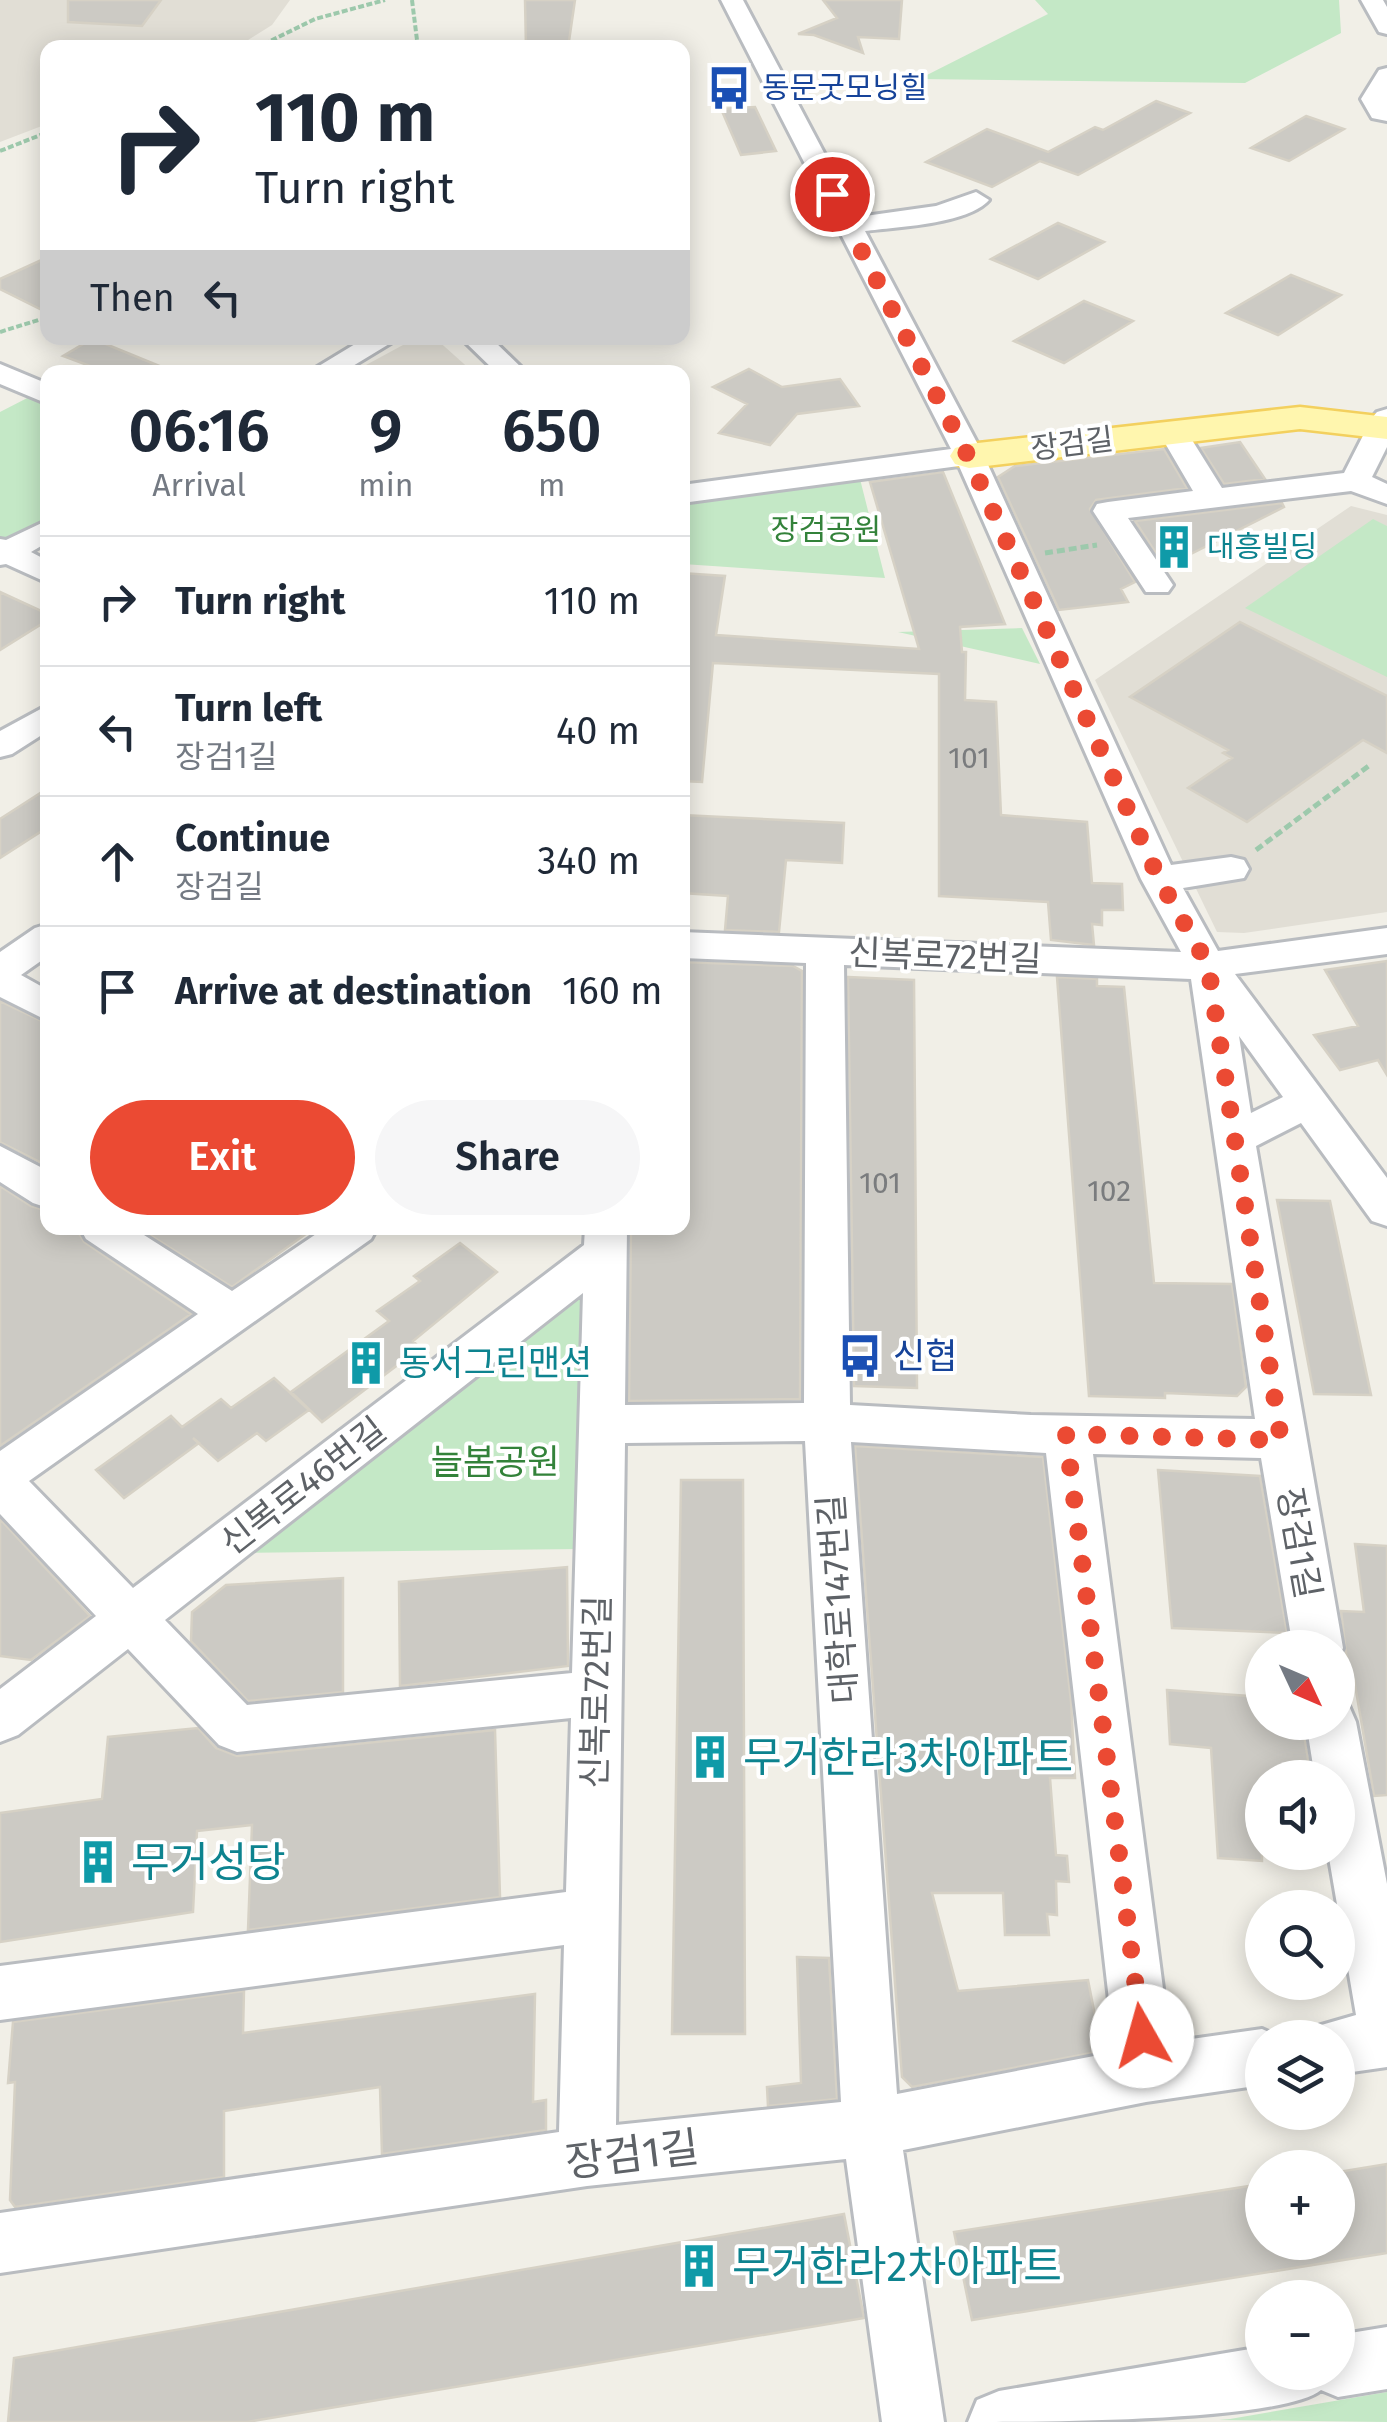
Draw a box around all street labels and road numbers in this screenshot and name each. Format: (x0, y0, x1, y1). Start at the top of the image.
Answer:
street label: 장검길 (1029, 421, 1115, 467)
street label: 신복로72번길 (848, 932, 1042, 980)
street label: 신복로46번길 (212, 1408, 394, 1564)
street label: 장검1길 (1269, 1484, 1329, 1602)
street label: 대학로147번길 (810, 1493, 866, 1705)
street label: 신복로72번길 (573, 1595, 619, 1789)
street label: 장검1길 (563, 2122, 702, 2188)

